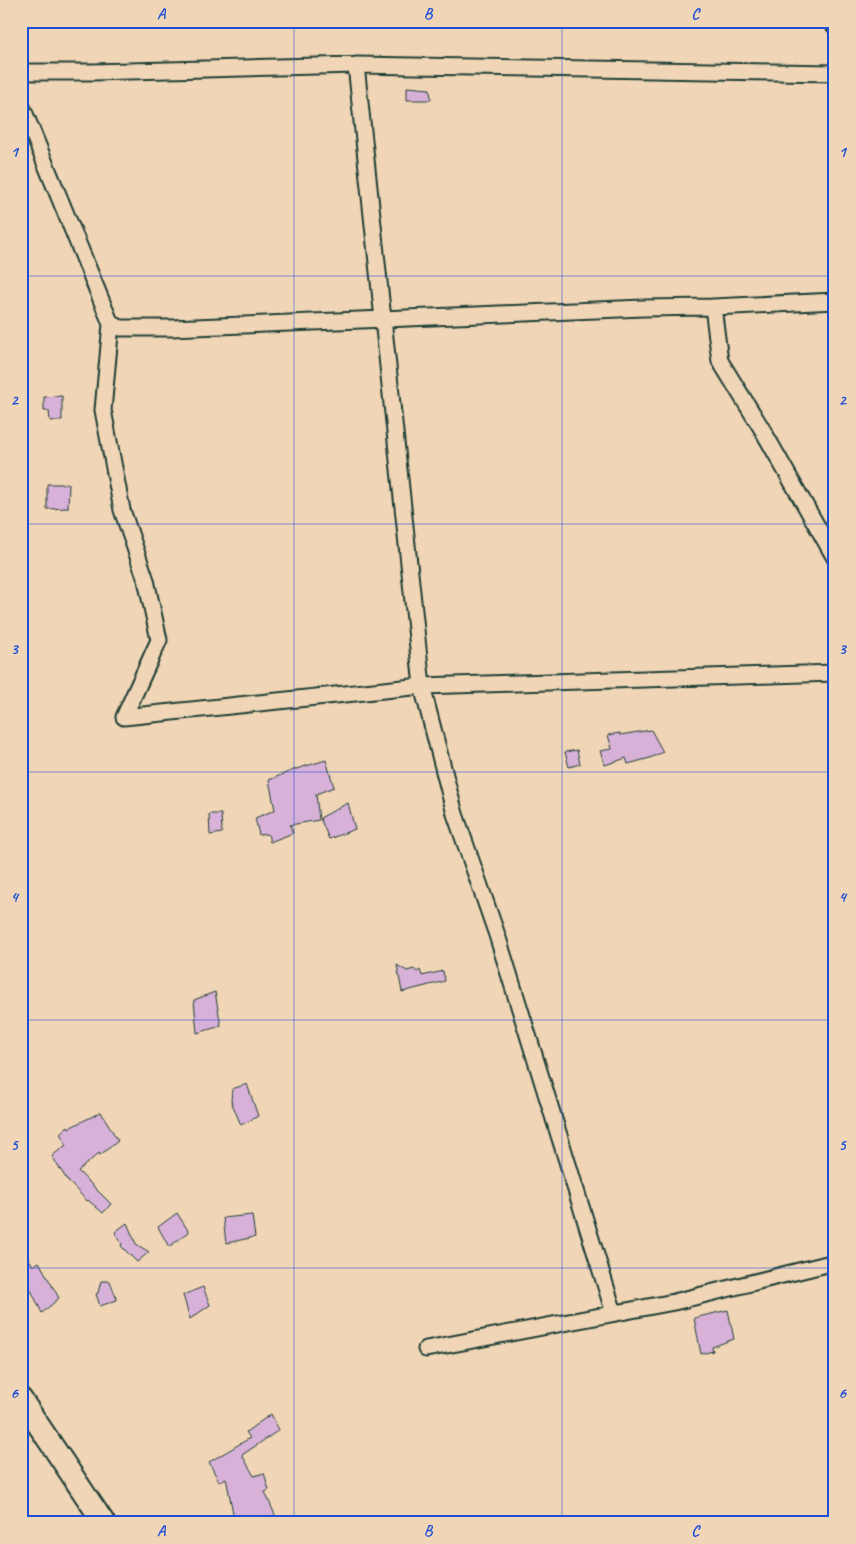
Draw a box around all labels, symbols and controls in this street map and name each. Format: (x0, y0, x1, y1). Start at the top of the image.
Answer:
text: A (157, 4, 167, 24)
text: B (424, 4, 434, 24)
text: C (691, 4, 701, 24)
text: 1 (10, 142, 19, 162)
text: 1 (838, 142, 847, 162)
text: 2 (10, 390, 19, 410)
text: 2 (838, 390, 847, 410)
text: 3 (10, 639, 19, 659)
text: 3 (838, 639, 847, 659)
text: 4 (10, 887, 19, 907)
text: 4 (838, 887, 847, 907)
text: 5 (11, 1135, 20, 1155)
text: 5 (839, 1135, 848, 1155)
text: 6 (10, 1383, 19, 1403)
text: 6 (838, 1383, 847, 1403)
text: A (157, 1521, 167, 1541)
text: B (424, 1521, 434, 1541)
text: C (691, 1521, 701, 1541)

